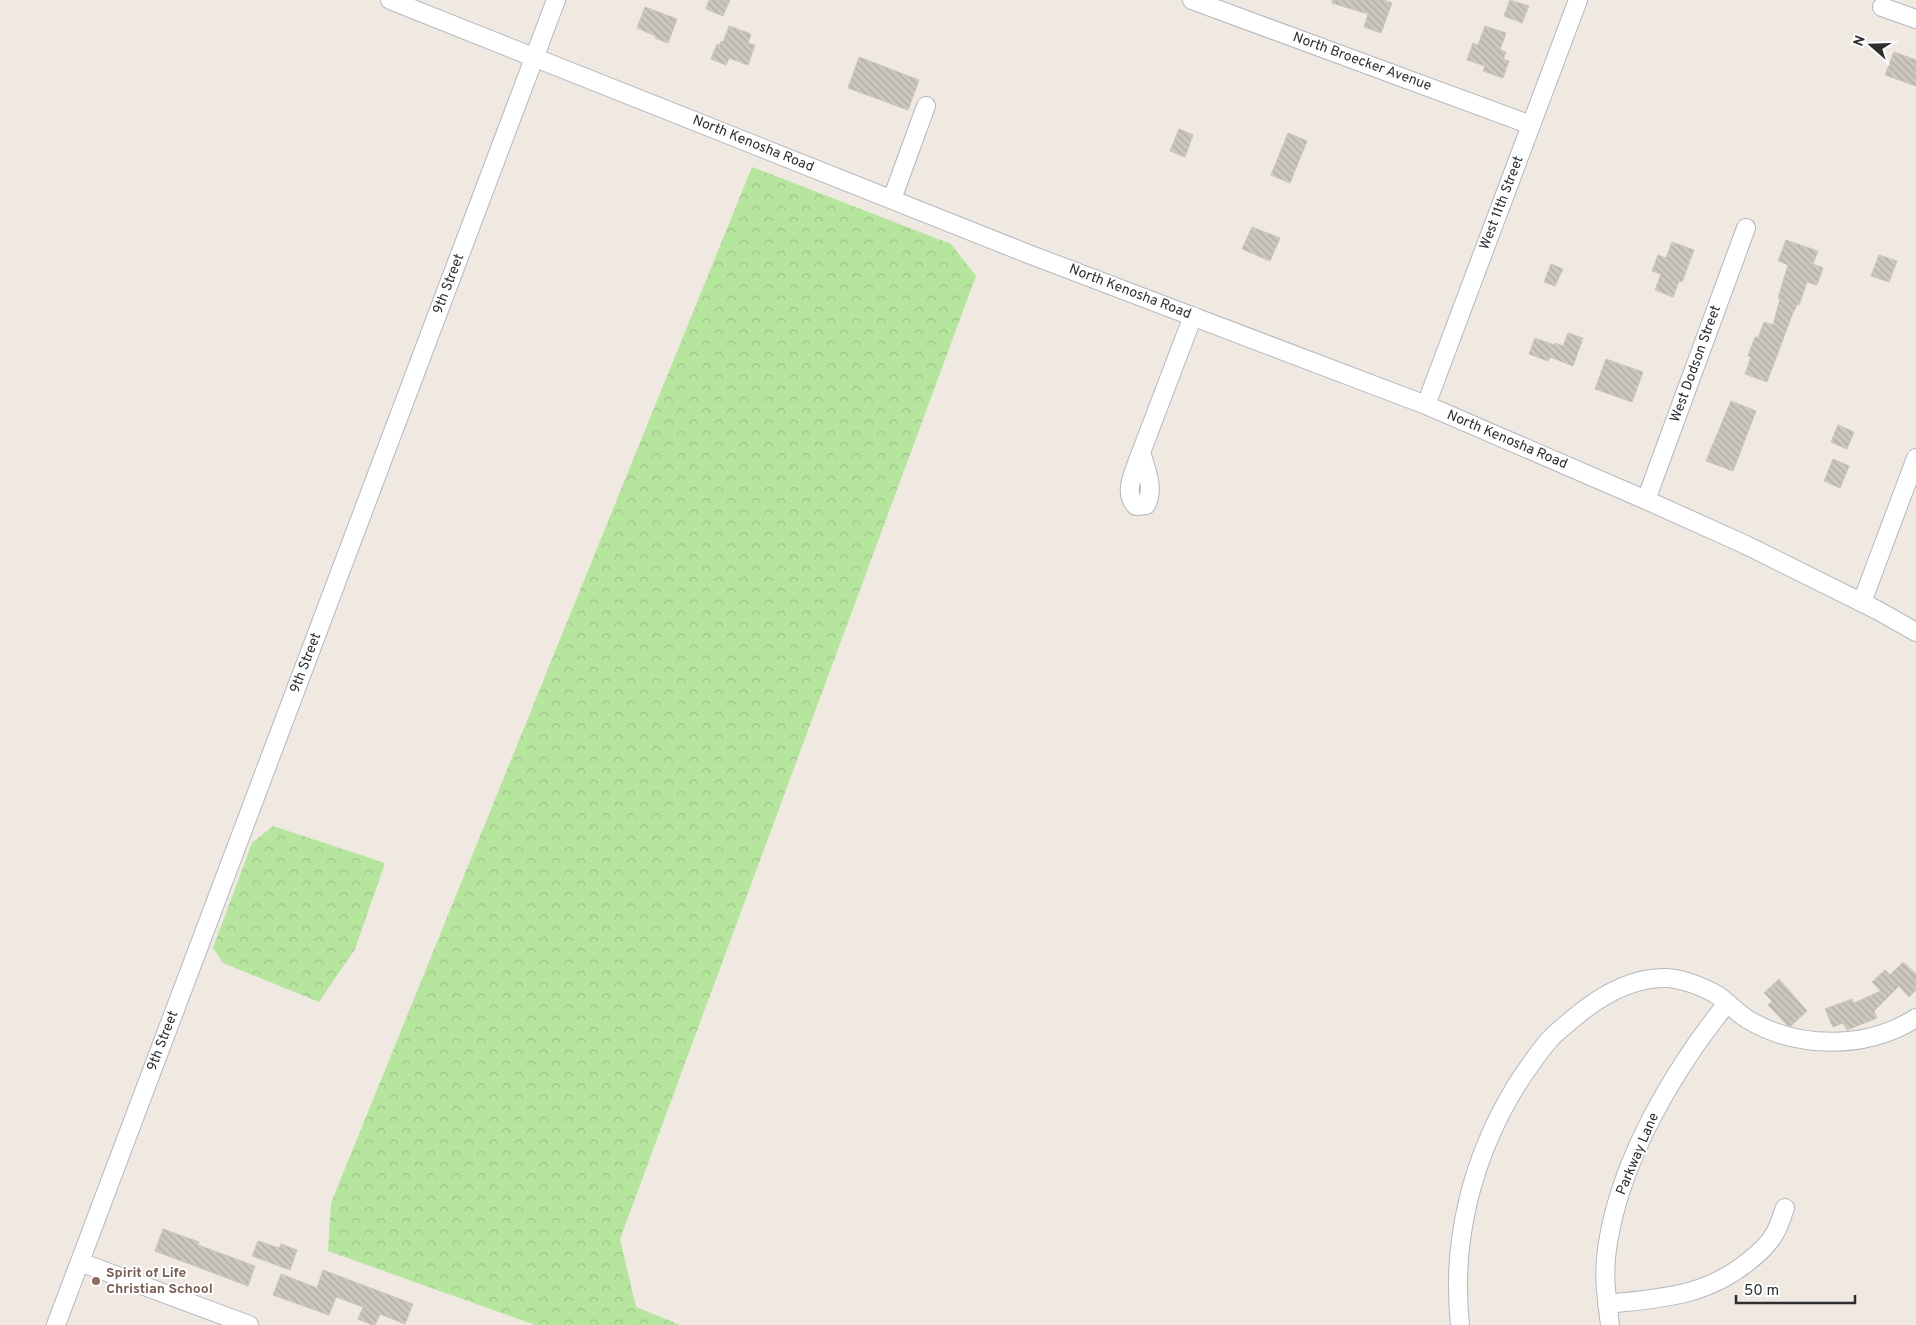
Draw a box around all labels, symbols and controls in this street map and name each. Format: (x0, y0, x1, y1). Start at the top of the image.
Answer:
north arrow (1846, 20, 1896, 70)
street label: North Broecker Avenue (1290, 29, 1434, 95)
text: N (1850, 33, 1870, 49)
street label: North Kenosha Road (690, 112, 816, 176)
street label: West 11th Street (1476, 154, 1528, 252)
street label: 9th Street (430, 252, 468, 316)
street label: North Kenosha Road (1067, 261, 1193, 323)
street label: West Dodson Street (1667, 303, 1725, 425)
street label: North Kenosha Road (1444, 407, 1570, 473)
street label: 9th Street (287, 631, 325, 695)
street label: 9th Street (144, 1009, 182, 1073)
street label: Parkway Lane (1613, 1110, 1663, 1198)
place label: Spirit of Life Christian School (106, 1265, 213, 1298)
scale bar (1736, 1272, 1855, 1304)
marker: Spirit of Life Christian School (90, 1275, 102, 1287)
text: 50 m (1744, 1282, 1779, 1301)

